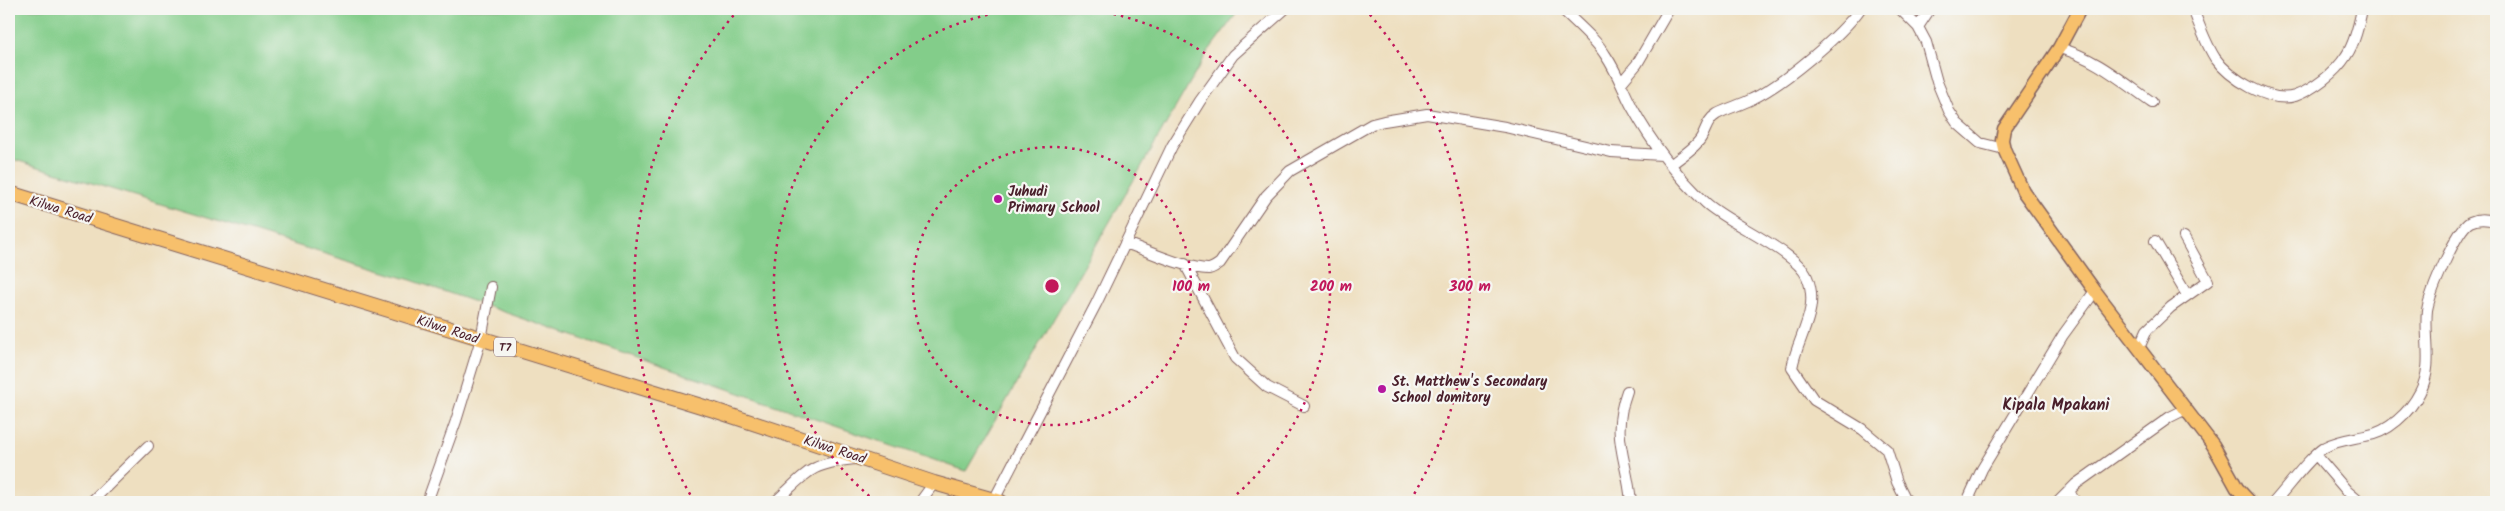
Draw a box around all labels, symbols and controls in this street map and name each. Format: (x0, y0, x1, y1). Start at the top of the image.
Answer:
place label: Juhudi Primary School (1008, 181, 1100, 219)
street label: Kilwa Road (27, 190, 96, 230)
marker: Juhudi Primary School (992, 193, 1004, 205)
text: 100 m (1172, 275, 1210, 299)
text: 200 m (1310, 275, 1352, 299)
text: 300 m (1448, 275, 1491, 299)
centre of rings (1043, 277, 1061, 295)
street label: Kilwa Road (414, 309, 483, 351)
road number: T7 (494, 338, 516, 357)
place label: St. Matthew's Secondary School domitory (1392, 371, 1548, 409)
marker: St. Matthew's Secondary School domitory (1376, 383, 1388, 395)
district label: Kipala Mpakani (2002, 393, 2110, 418)
street label: Kilwa Road (801, 429, 870, 471)

